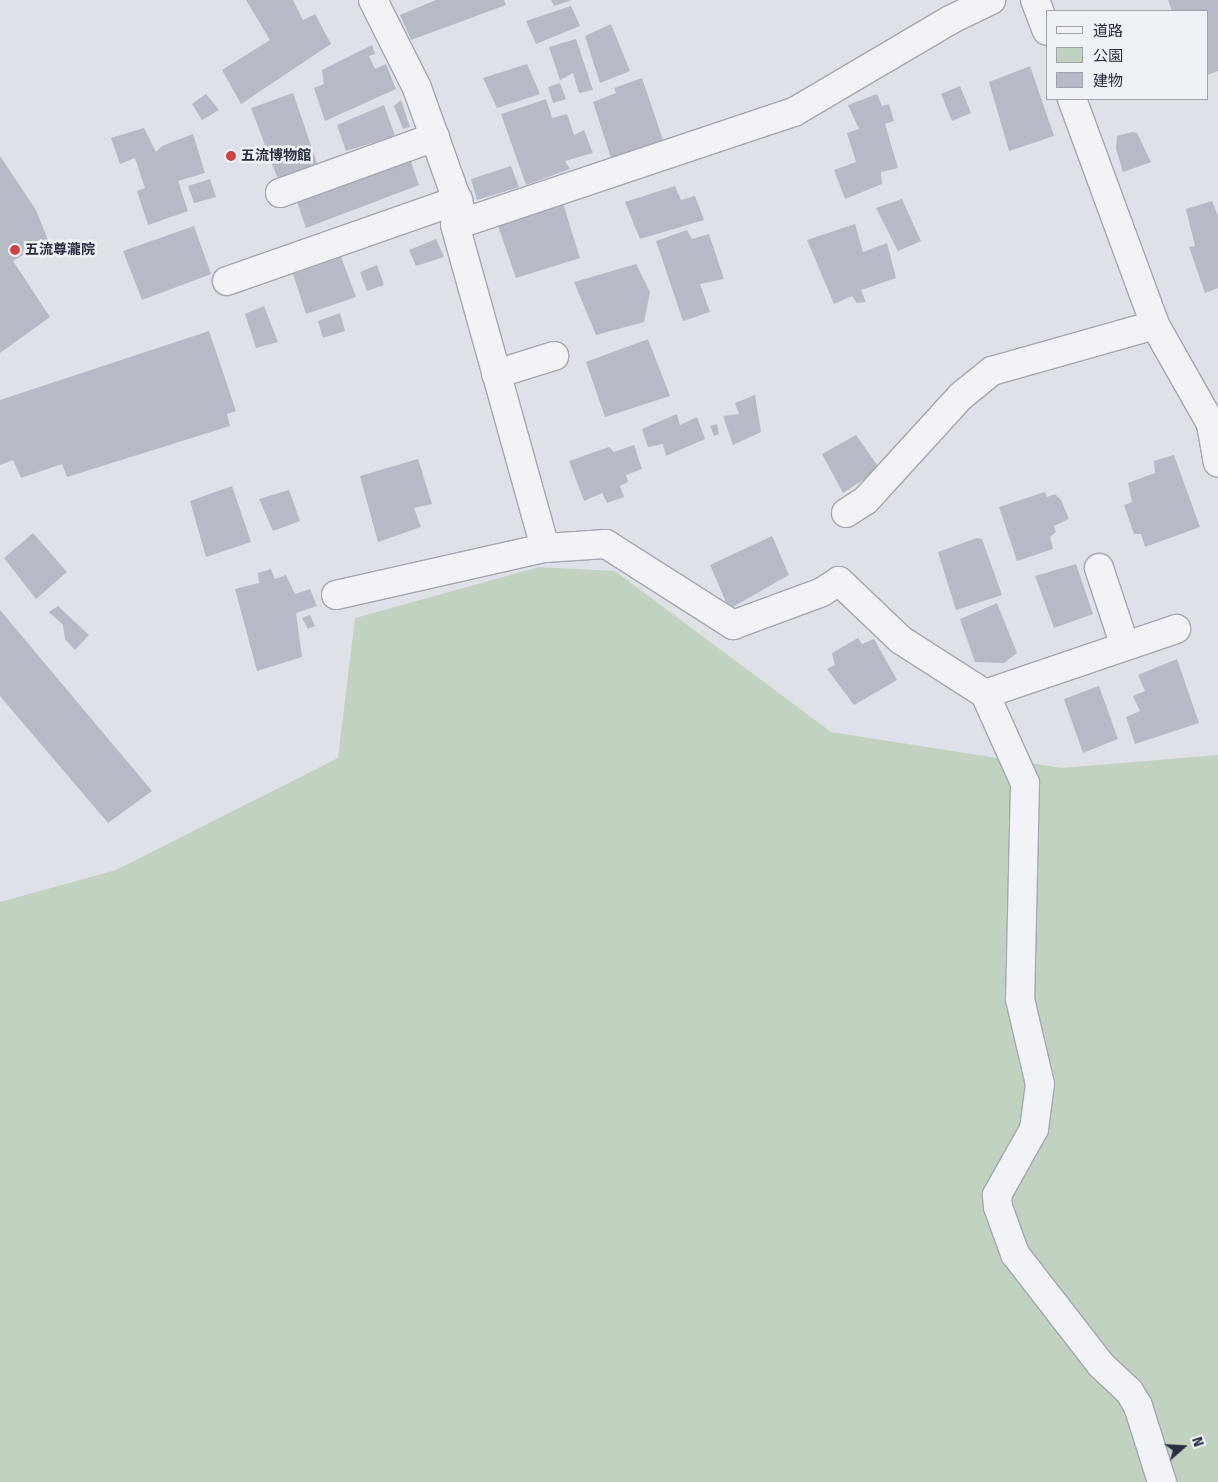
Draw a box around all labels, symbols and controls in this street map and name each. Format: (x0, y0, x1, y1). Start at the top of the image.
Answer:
legend (1046, 10, 1208, 100)
text: 道路 (1093, 22, 1123, 40)
text: 公園 (1093, 47, 1123, 65)
text: 建物 (1093, 72, 1123, 90)
place label: 五流博物館 (241, 148, 311, 164)
marker: 五流博物館 (225, 150, 237, 162)
place label: 五流尊瀧院 (25, 242, 95, 258)
marker: 五流尊瀧院 (9, 244, 21, 256)
north arrow (1158, 1422, 1208, 1472)
text: N (1188, 1435, 1207, 1449)

